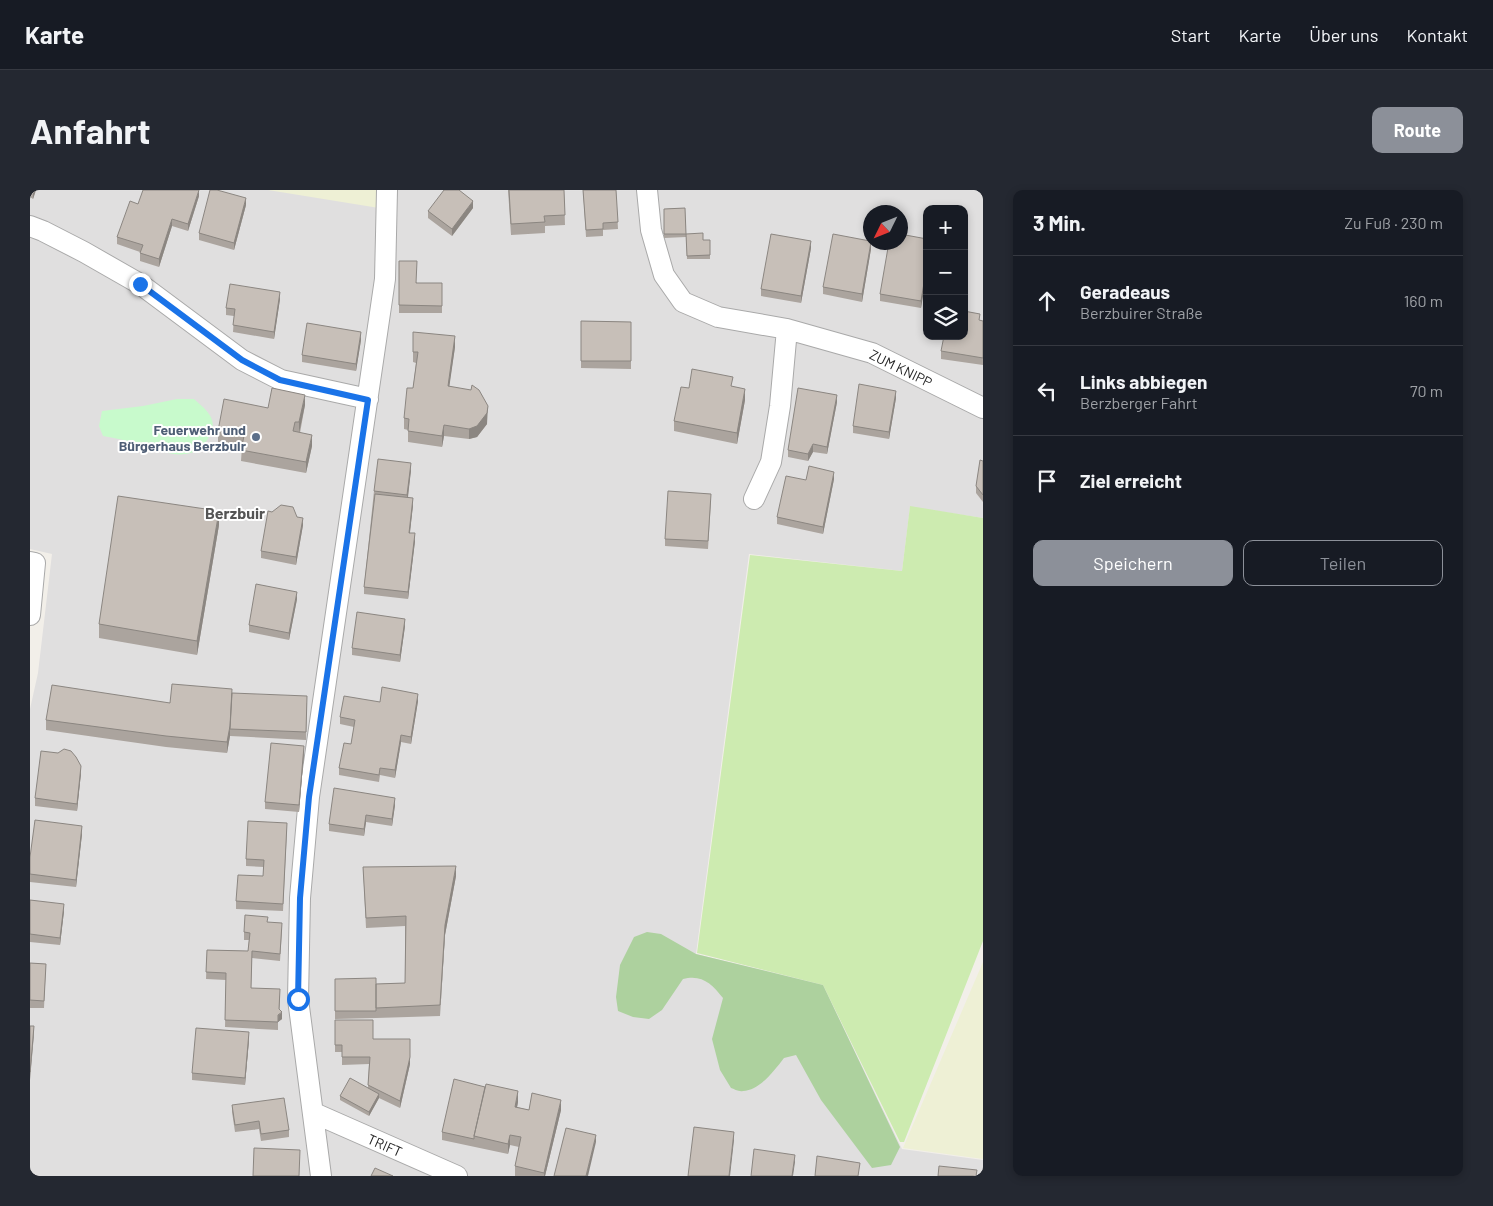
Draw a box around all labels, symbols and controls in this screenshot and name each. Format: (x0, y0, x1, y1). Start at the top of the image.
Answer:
text: Karte (25, 20, 84, 49)
text: Start (1171, 24, 1210, 46)
text: Karte (1238, 24, 1281, 46)
text: Über uns (1309, 24, 1378, 46)
text: Kontakt (1406, 24, 1468, 46)
button: Route (1372, 107, 1463, 153)
text: Anfahrt (30, 109, 150, 151)
north arrow (863, 205, 908, 250)
map controls (923, 205, 968, 340)
button: + (923, 205, 968, 250)
text: 3 Min. (1033, 210, 1086, 235)
text: Zu Fuß · 230 m (1344, 213, 1443, 232)
button: − (923, 250, 968, 295)
route end (129, 273, 152, 296)
text: Geradeaus (1080, 280, 1170, 303)
icon: ahead (1033, 287, 1061, 315)
text: 160 m (1404, 291, 1443, 310)
button: layers (923, 295, 968, 340)
text: Berzbuirer Straße (1080, 303, 1203, 322)
street label: ZUM KNIPP (867, 346, 935, 390)
text: Links abbiegen (1080, 370, 1207, 393)
icon: left (1033, 377, 1061, 405)
text: 70 m (1410, 381, 1443, 400)
text: Berzberger Fahrt (1080, 393, 1198, 412)
place label: Feuerwehr und Bürgerhaus Berzbuir (119, 421, 247, 454)
marker: Feuerwehr und Bürgerhaus Berzbuir (250, 431, 262, 443)
icon: arrive (1033, 467, 1061, 495)
text: Ziel erreicht (1080, 469, 1182, 492)
district label: Berzbuir (205, 503, 265, 522)
button: Speichern (1033, 540, 1233, 586)
button: Teilen (1243, 540, 1443, 586)
route start (287, 988, 310, 1011)
street label: TRIFT (365, 1130, 405, 1160)

